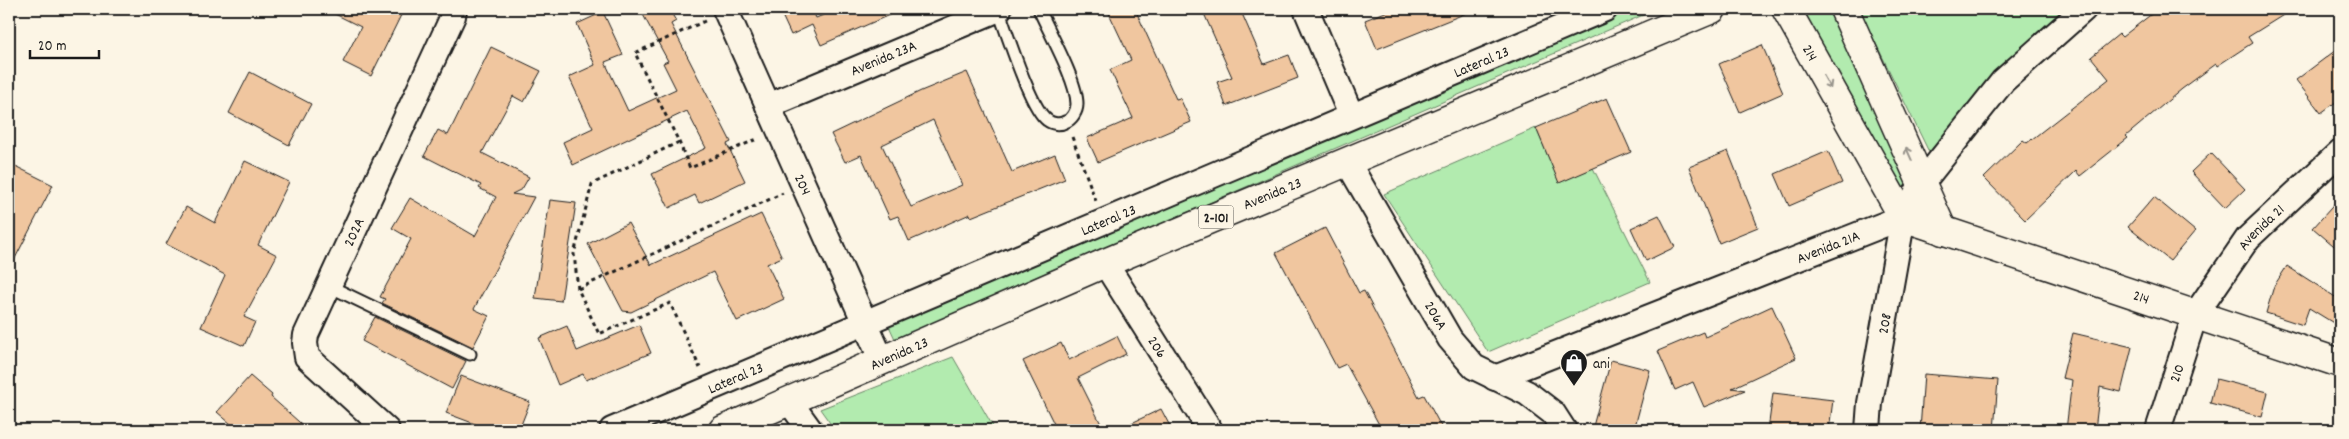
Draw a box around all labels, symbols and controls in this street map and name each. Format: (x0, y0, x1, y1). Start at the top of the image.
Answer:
scale bar (30, 28, 99, 60)
text: 20 m (38, 36, 66, 58)
street label: Avenida 23A (848, 36, 920, 83)
street label: 214 (1795, 41, 1822, 66)
street label: Lateral 23 (1451, 42, 1513, 85)
one-way arrow (1823, 74, 1833, 88)
one-way arrow (1904, 147, 1914, 162)
street label: 204 (787, 171, 816, 199)
street label: Avenida 23 (1240, 173, 1305, 217)
street label: Lateral 23 (1078, 200, 1140, 243)
street label: Avenida 21 (2234, 200, 2290, 256)
road number: 2-101 (1198, 206, 1234, 228)
street label: 202A (339, 215, 371, 251)
street label: Avenida 21A (1794, 226, 1864, 271)
street label: 214 (2130, 286, 2152, 312)
street label: 206A (1417, 298, 1452, 335)
street label: 208 (1873, 312, 1899, 336)
street label: Avenida 23 (867, 333, 932, 377)
street label: 206 (1141, 333, 1171, 363)
shop icon: ani (1559, 348, 1589, 387)
place label: ani (1593, 354, 1610, 376)
street label: Lateral 23 (705, 358, 767, 401)
street label: 210 (2165, 362, 2192, 385)

